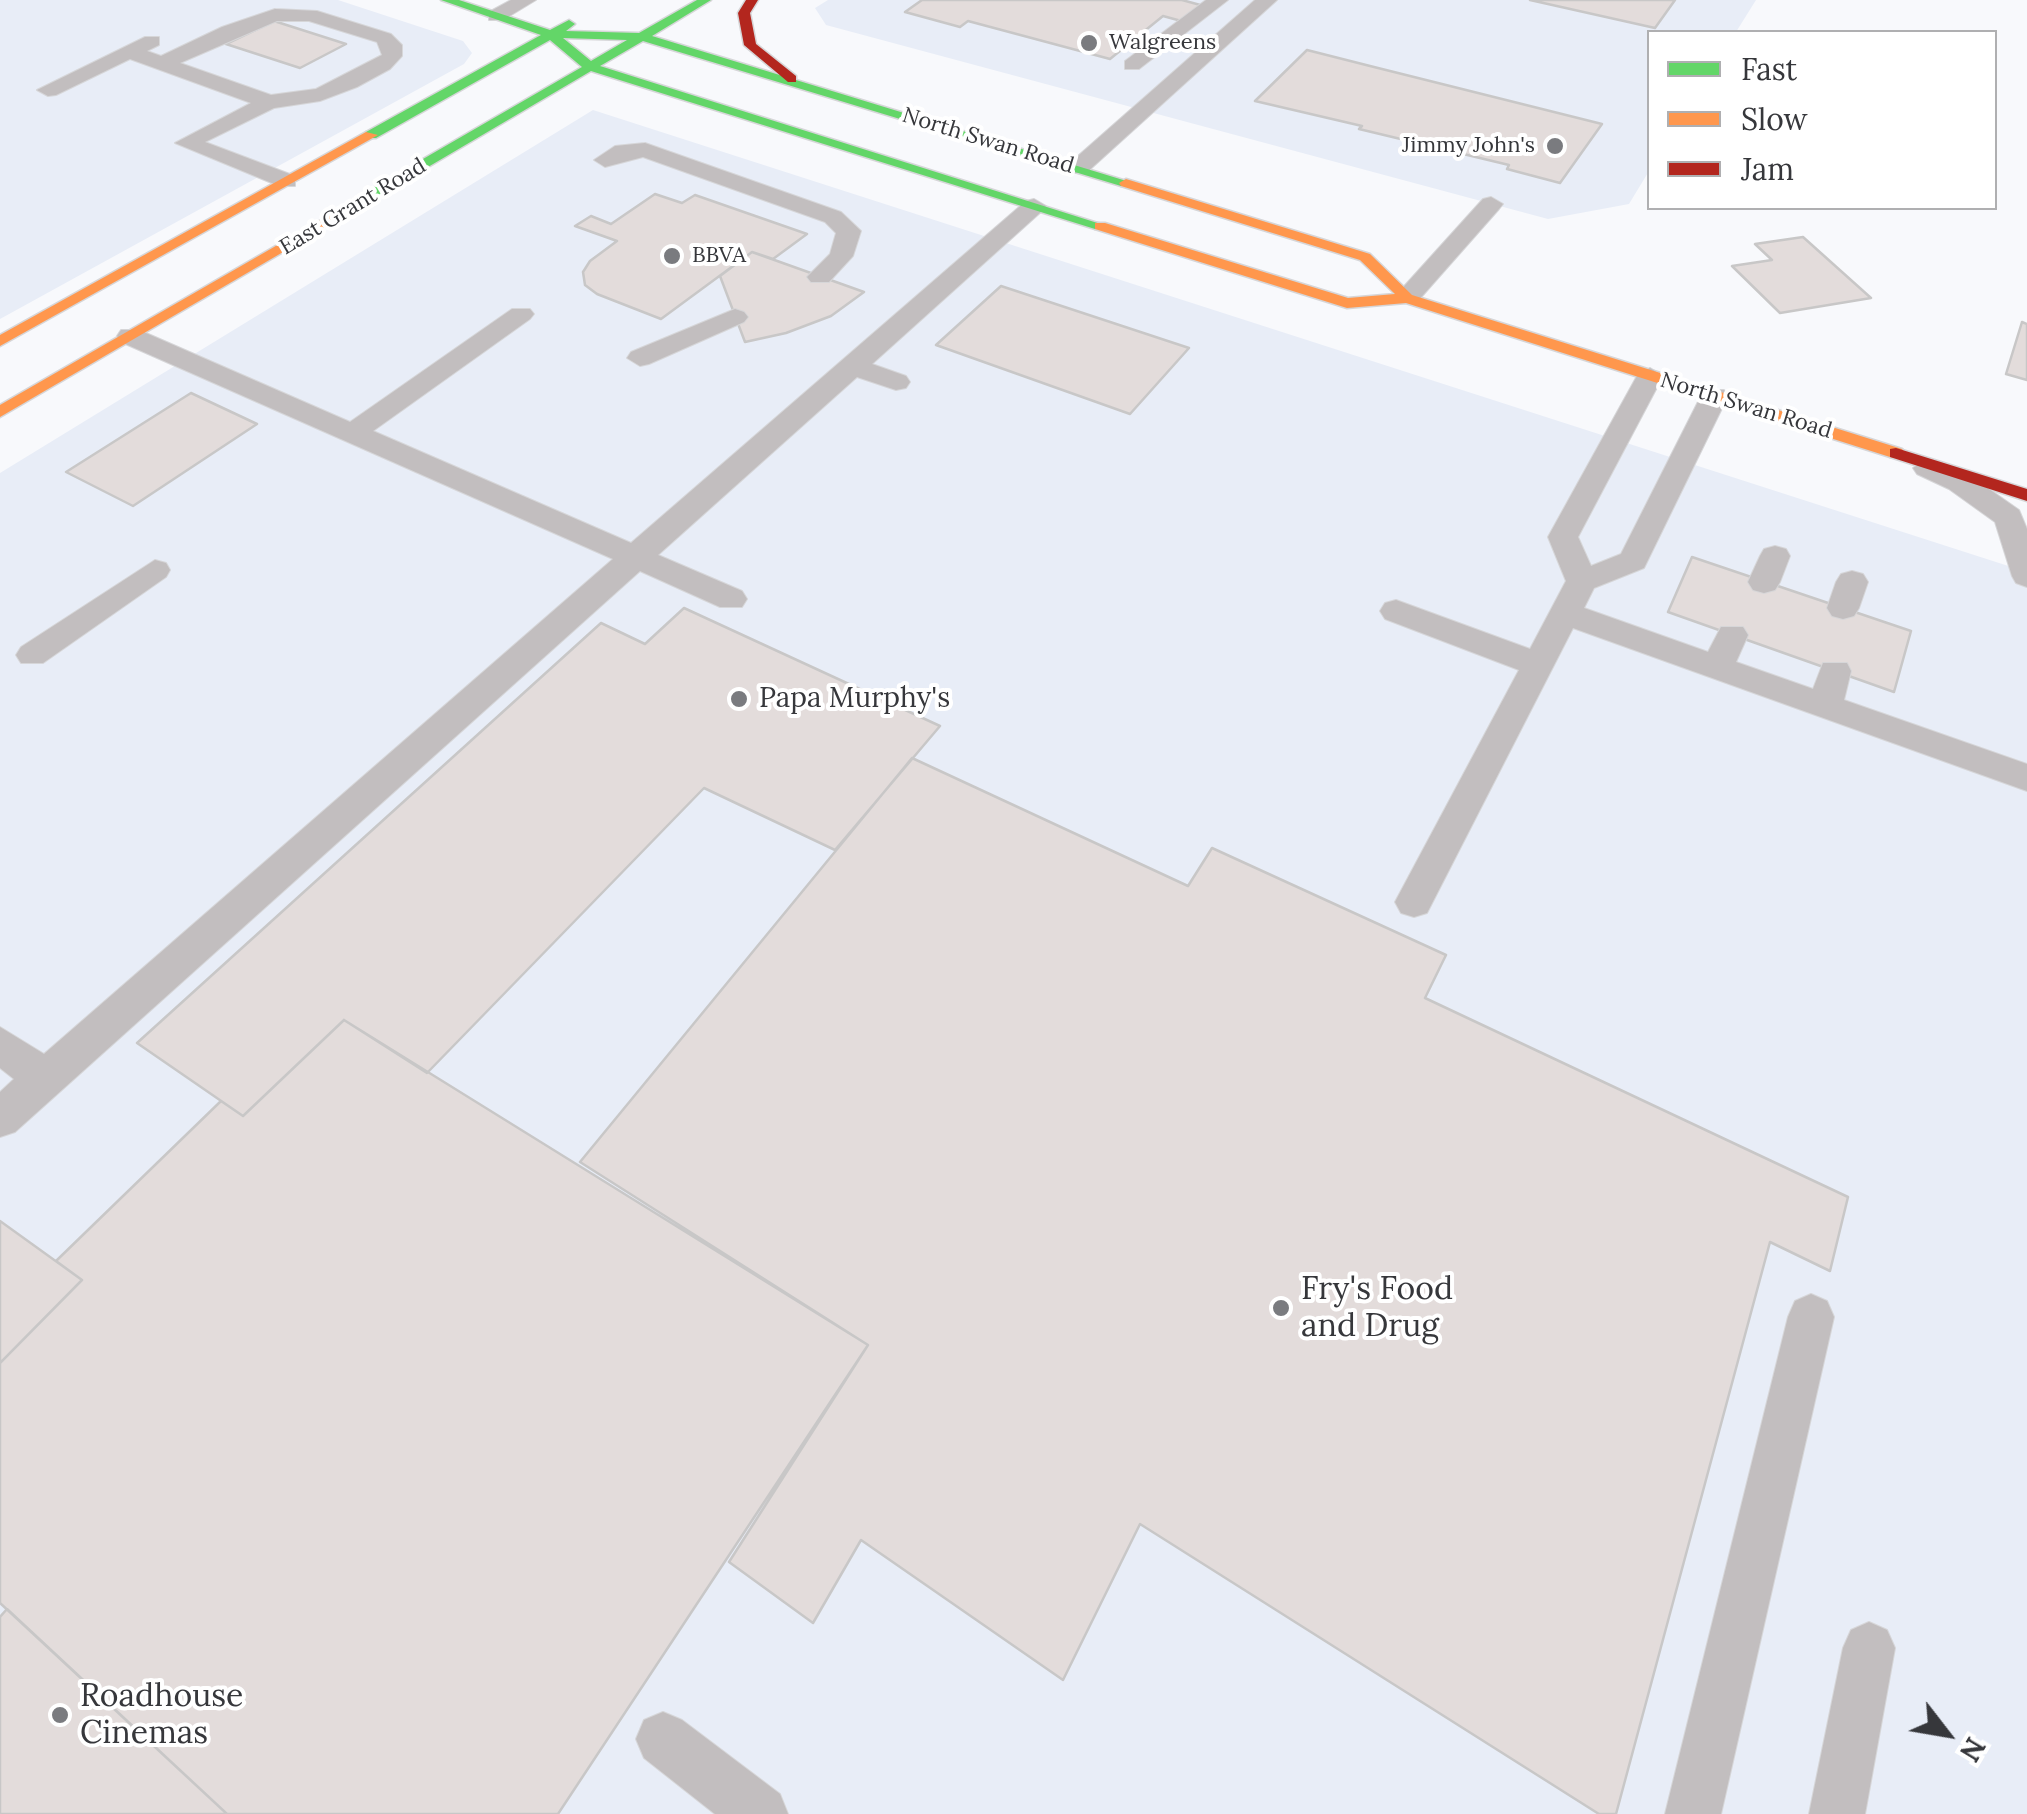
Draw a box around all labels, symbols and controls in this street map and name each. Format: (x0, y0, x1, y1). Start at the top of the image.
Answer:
place label: Walgreens (1109, 30, 1216, 56)
legend (1647, 30, 1997, 210)
marker: Walgreens (1078, 32, 1100, 54)
text: Fast (1741, 50, 1797, 88)
text: Slow (1741, 100, 1807, 138)
street label: North Swan Road (899, 102, 1077, 180)
place label: Jimmy John's (1402, 133, 1535, 159)
marker: Jimmy John's (1544, 135, 1566, 157)
text: Jam (1741, 150, 1794, 188)
street label: East Grant Road (275, 153, 431, 261)
place label: BBVA (692, 243, 746, 269)
marker: BBVA (661, 245, 683, 267)
street label: North Swan Road (1657, 367, 1835, 445)
place label: Papa Murphy's (759, 682, 950, 716)
marker: Papa Murphy's (728, 688, 750, 710)
place label: Fry's Food and Drug (1301, 1271, 1453, 1346)
marker: Fry's Food and Drug (1270, 1297, 1292, 1319)
place label: Roadhouse Cinemas (80, 1678, 243, 1753)
north arrow (1897, 1684, 1997, 1784)
marker: Roadhouse Cinemas (49, 1704, 71, 1726)
text: N (1952, 1731, 1994, 1768)

